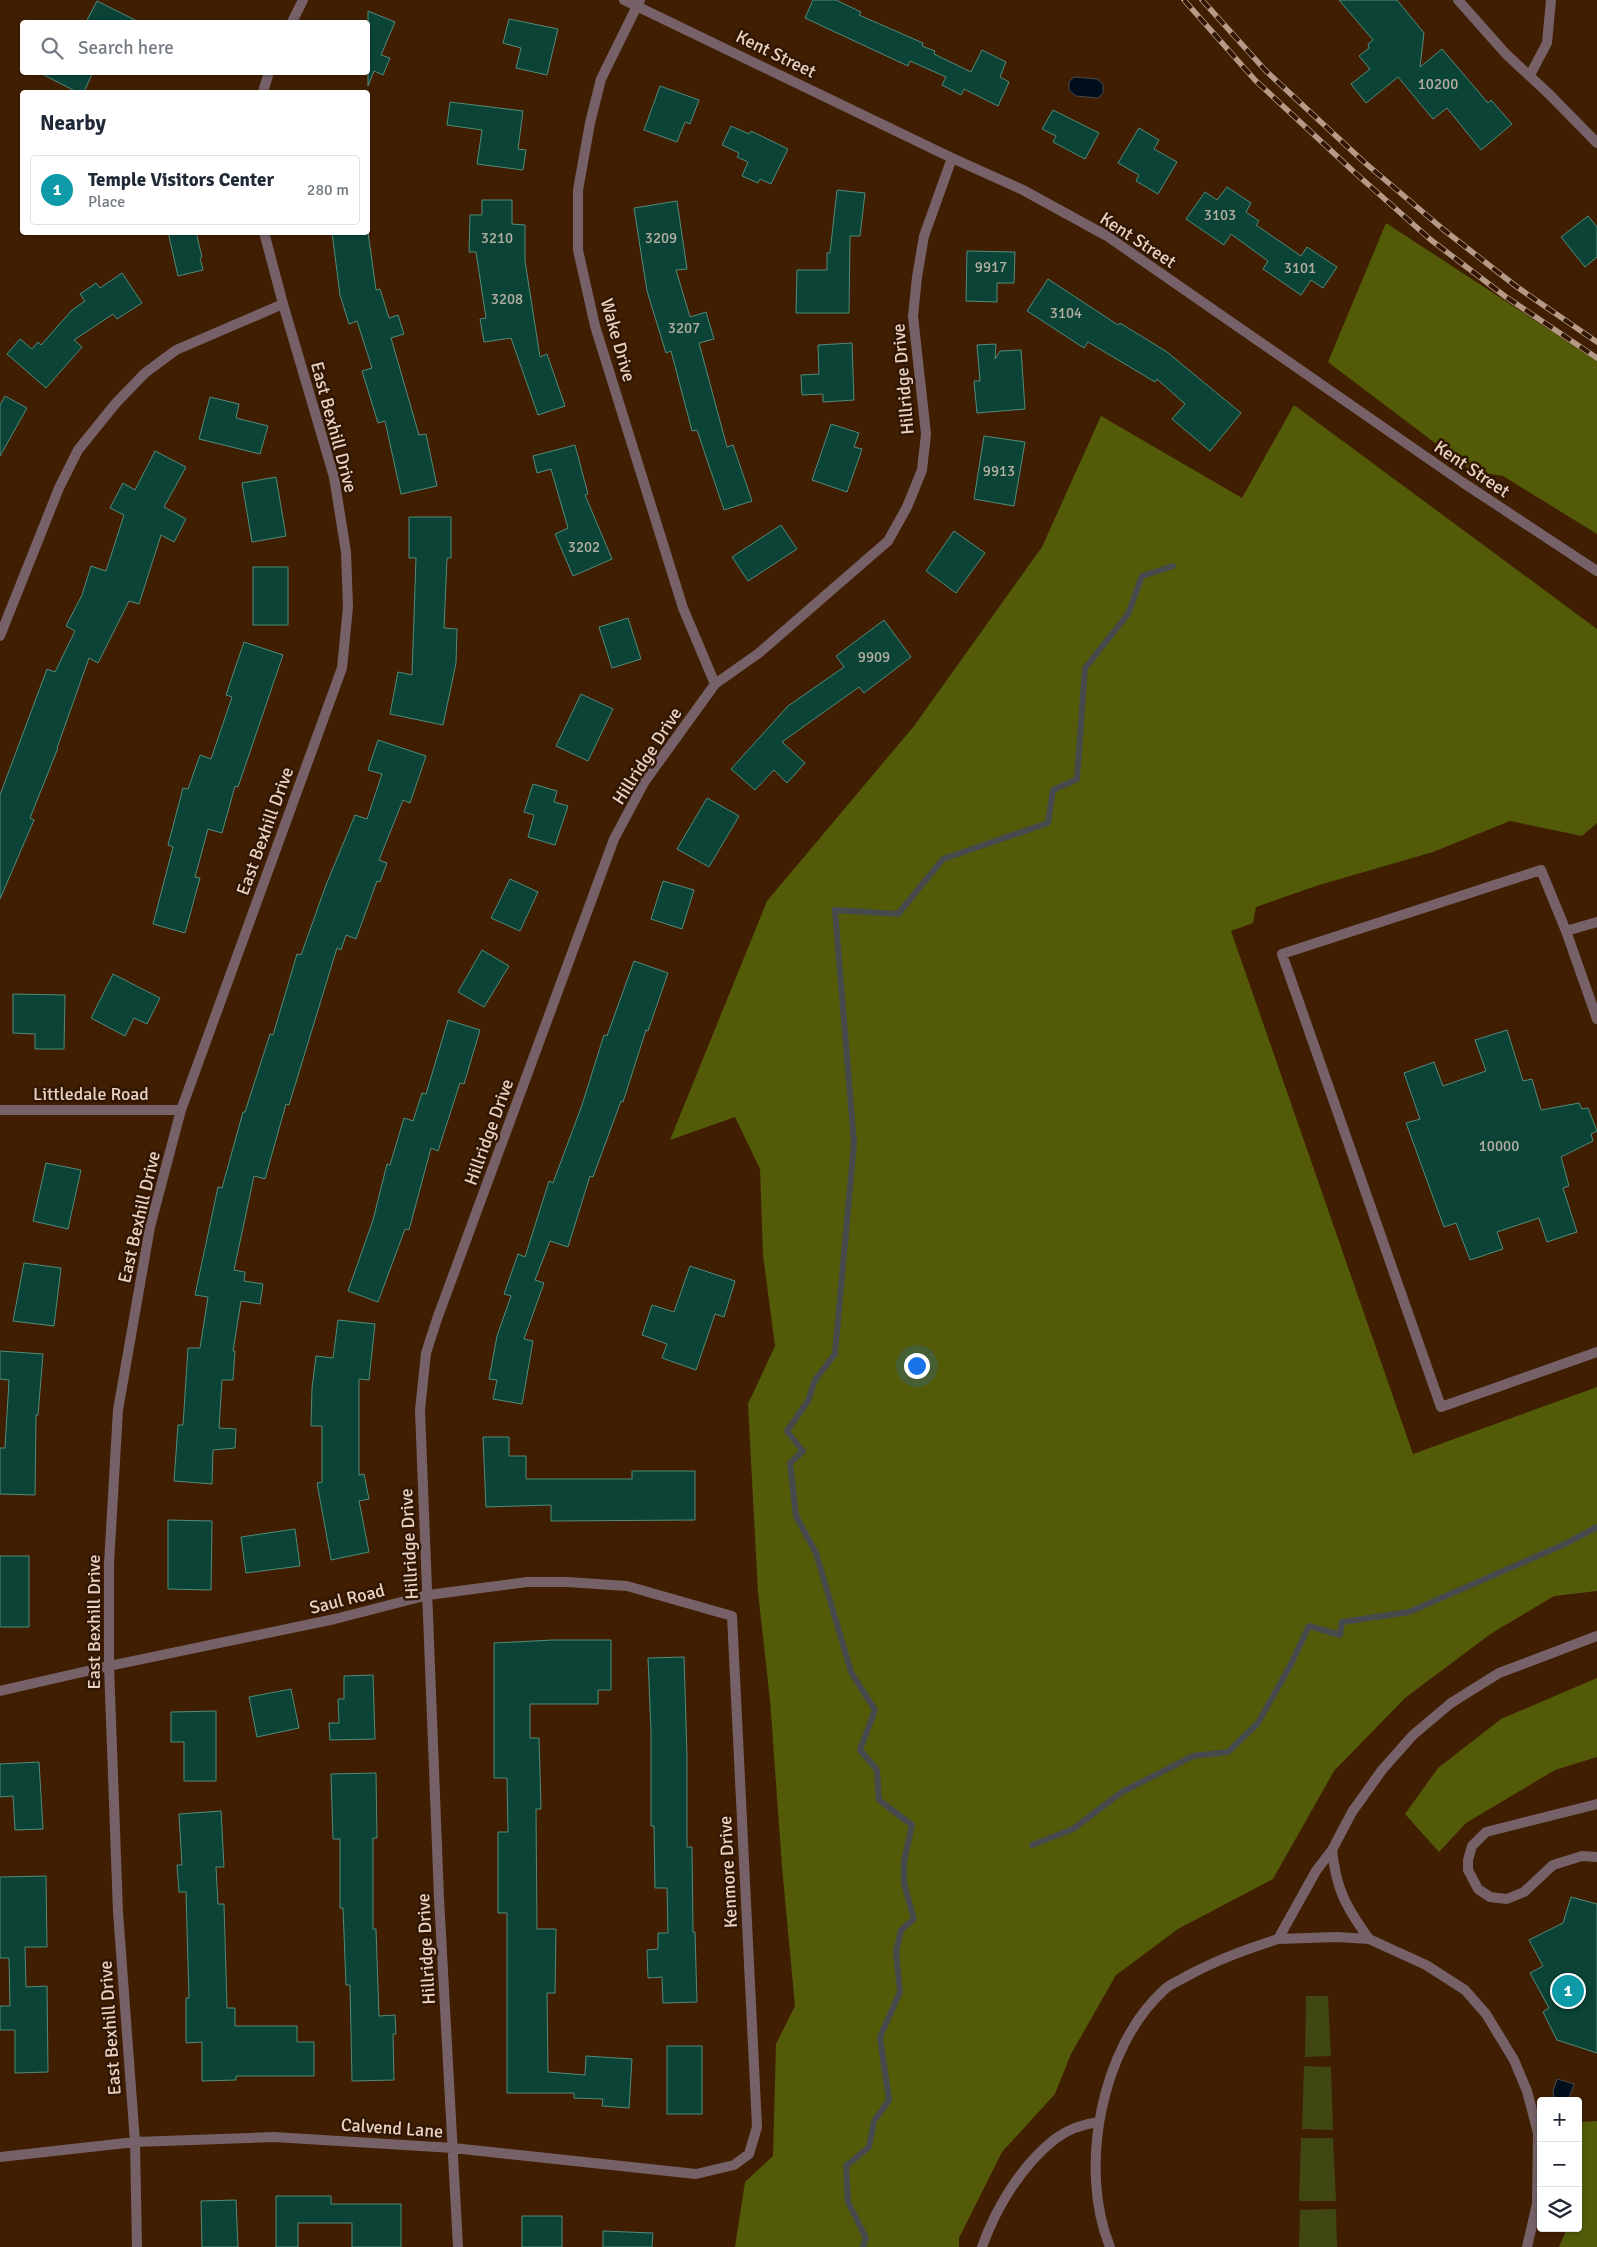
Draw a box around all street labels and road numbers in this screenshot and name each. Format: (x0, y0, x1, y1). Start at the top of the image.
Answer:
street label: Kent Street (732, 25, 820, 83)
street label: Kent Street (1096, 207, 1180, 273)
street label: Wake Drive (596, 296, 640, 384)
street label: Hillridge Drive (887, 323, 919, 435)
street label: East Bexhill Drive (306, 359, 362, 495)
street label: Kent Street (1430, 436, 1514, 502)
street label: Hillridge Drive (607, 703, 687, 809)
street label: East Bexhill Drive (232, 764, 298, 898)
street label: Hillridge Drive (460, 1076, 518, 1188)
street label: Littledale Road (33, 1083, 149, 1105)
street label: East Bexhill Drive (113, 1149, 165, 1285)
street label: Hillridge Drive (395, 1488, 423, 1600)
street label: East Bexhill Drive (83, 1555, 105, 1689)
street label: Saul Road (307, 1579, 387, 1619)
street label: Kenmore Drive (714, 1815, 742, 1929)
street label: Hillridge Drive (412, 1893, 440, 2005)
street label: East Bexhill Drive (94, 1960, 126, 2096)
street label: Calvend Lane (340, 2113, 444, 2143)

